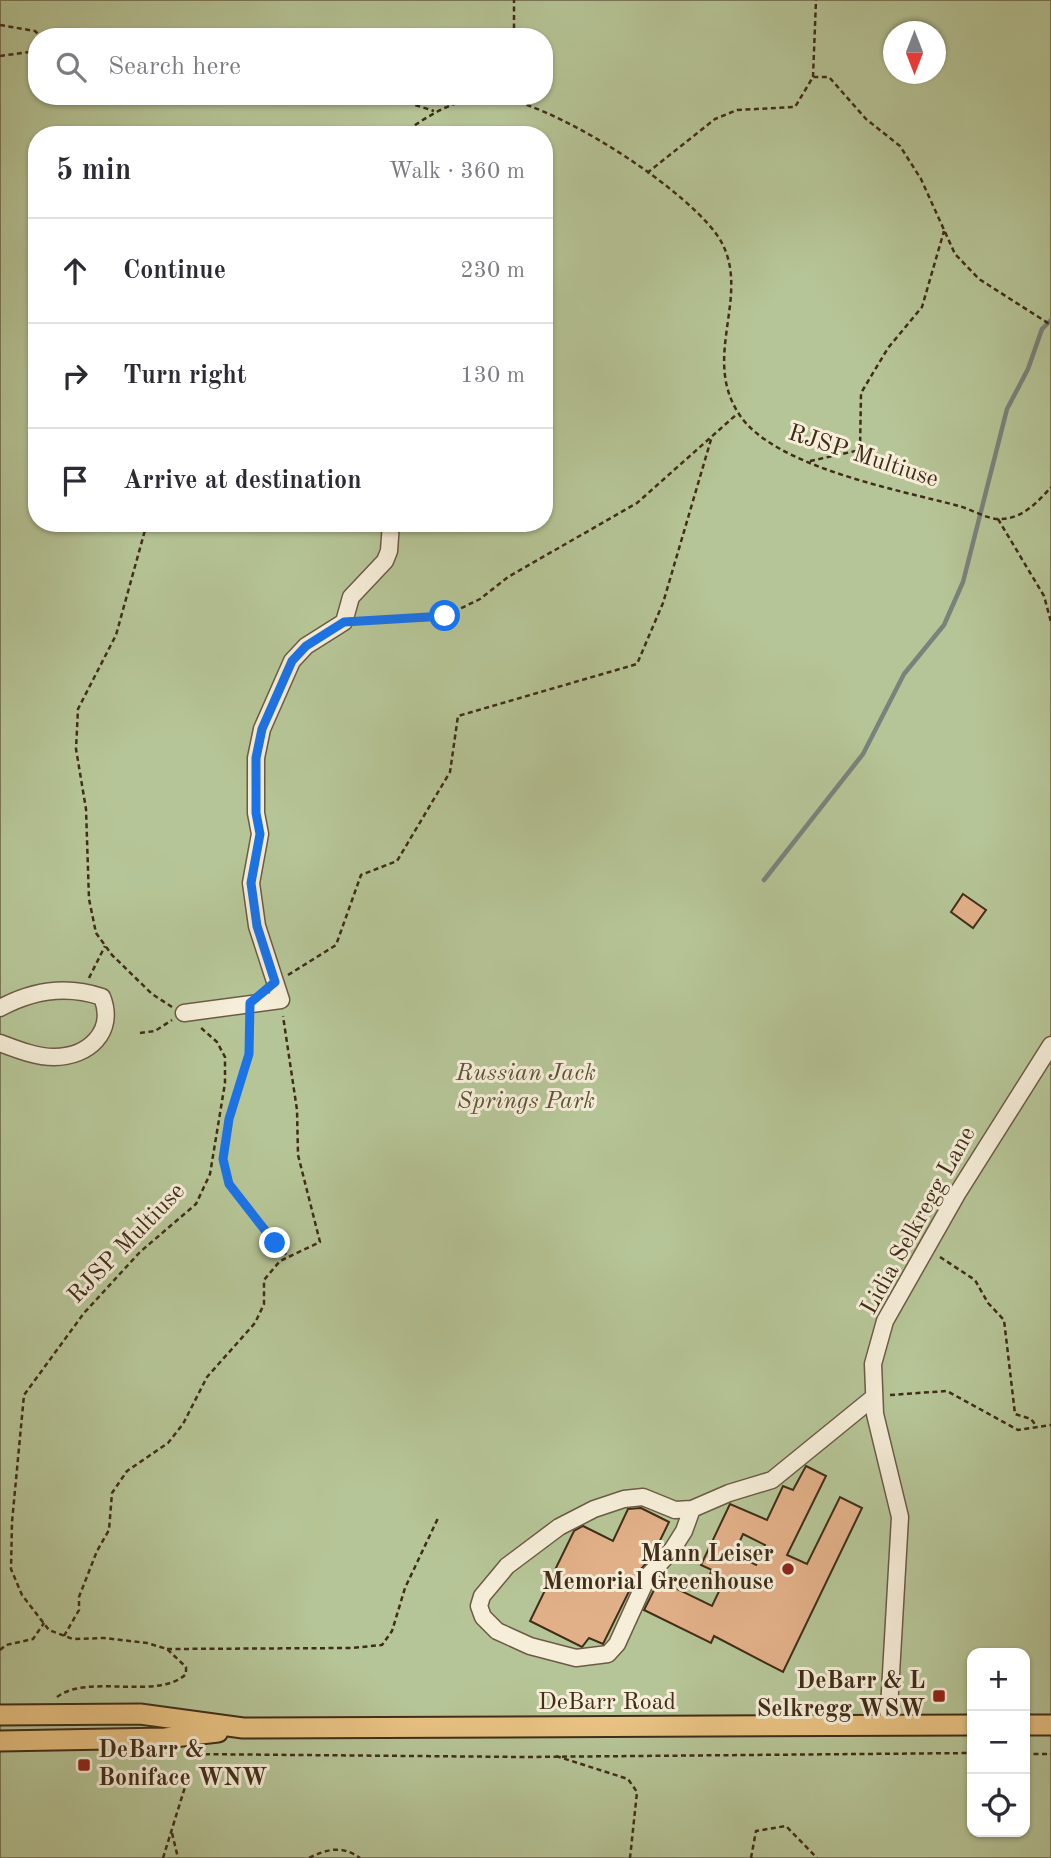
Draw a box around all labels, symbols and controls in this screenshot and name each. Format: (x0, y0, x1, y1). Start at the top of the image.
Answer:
north arrow (883, 21, 946, 84)
search box (28, 28, 553, 105)
icon: search (52, 48, 90, 86)
text: Search here (108, 54, 241, 80)
text: 5 min (56, 156, 131, 186)
text: Walk · 360 m (389, 160, 525, 183)
icon: ahead (56, 252, 94, 290)
text: Continue (123, 258, 226, 284)
text: 230 m (460, 259, 525, 282)
icon: right (56, 357, 94, 395)
text: Turn right (123, 363, 246, 389)
text: 130 m (460, 364, 525, 387)
street label: RJSP Multiuse (785, 421, 941, 493)
icon: arrive (56, 462, 94, 500)
text: Arrive at destination (123, 468, 362, 494)
route start (429, 600, 460, 631)
park label: Russian Jack Springs Park (455, 1062, 596, 1114)
street label: Lidia Selkregg Lane (857, 1123, 981, 1319)
street label: RJSP Multiuse (64, 1179, 190, 1309)
route end (259, 1227, 290, 1258)
place label: Mann Leiser Memorial Greenhouse (542, 1543, 774, 1595)
marker: Mann Leiser Memorial Greenhouse (780, 1561, 796, 1577)
map controls (967, 1648, 1030, 1837)
button: + (967, 1648, 1030, 1711)
place label: DeBarr & L Selkregg WSW (756, 1670, 925, 1722)
marker: DeBarr & L Selkregg WSW (931, 1688, 947, 1704)
street label: DeBarr Road (538, 1691, 676, 1715)
button: − (967, 1711, 1030, 1774)
place label: DeBarr & Boniface WNW (98, 1739, 268, 1791)
marker: DeBarr & Boniface WNW (76, 1757, 92, 1773)
button: locate (967, 1774, 1030, 1837)

